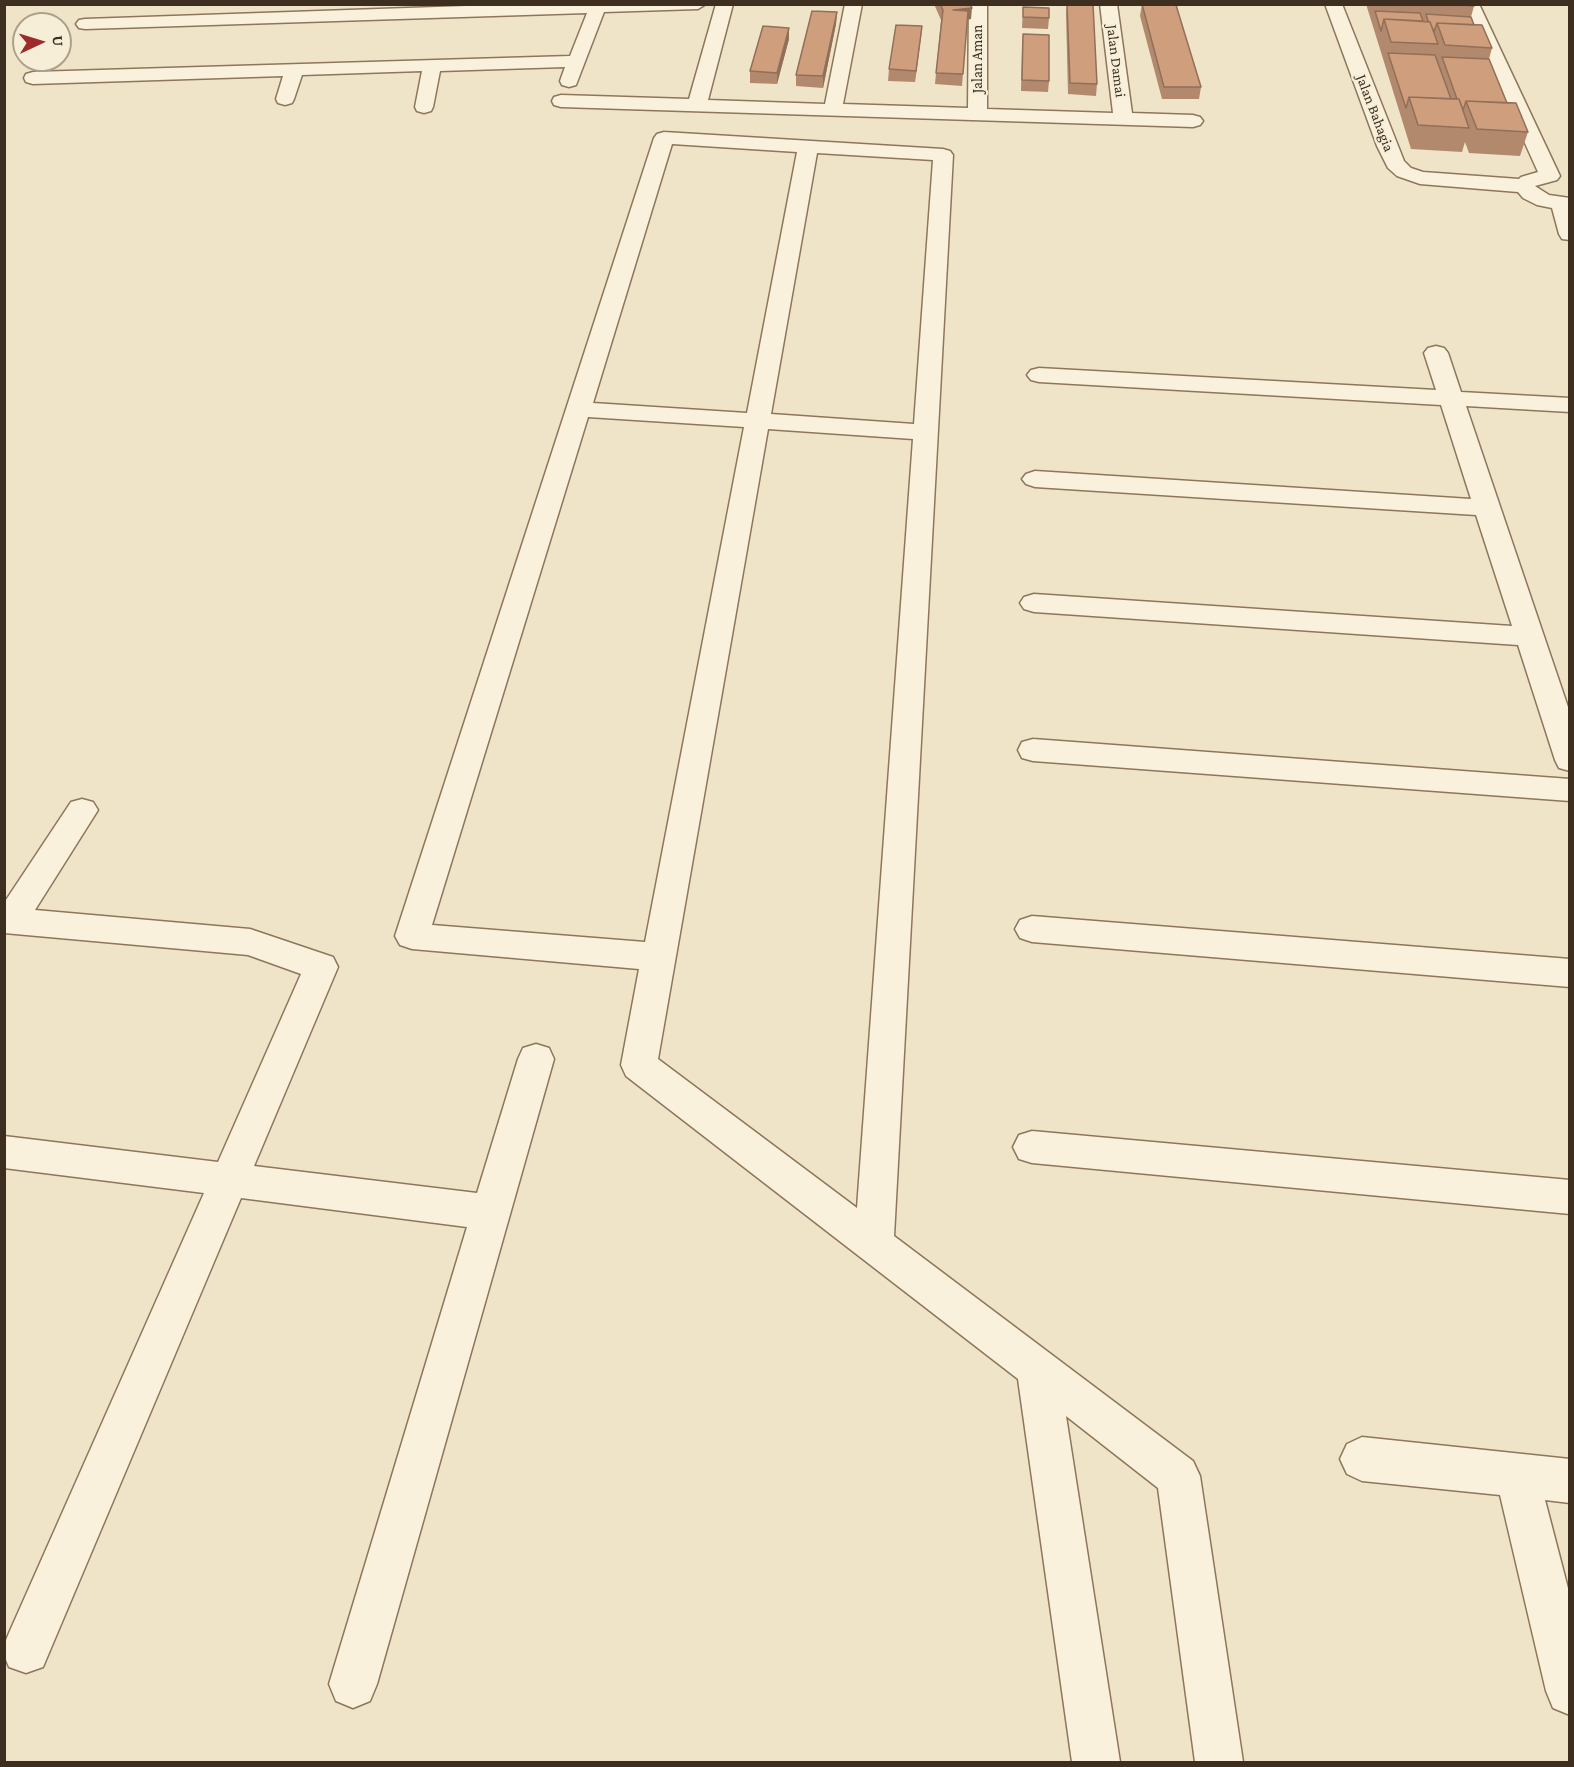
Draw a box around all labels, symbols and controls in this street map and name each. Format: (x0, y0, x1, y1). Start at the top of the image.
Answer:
north arrow (12, 12, 72, 72)
street label: Jalan Damai (1103, 24, 1129, 98)
street label: Jalan Aman (968, 25, 986, 93)
text: U (50, 35, 67, 47)
street label: Jalan Bahagia (1352, 72, 1398, 154)

